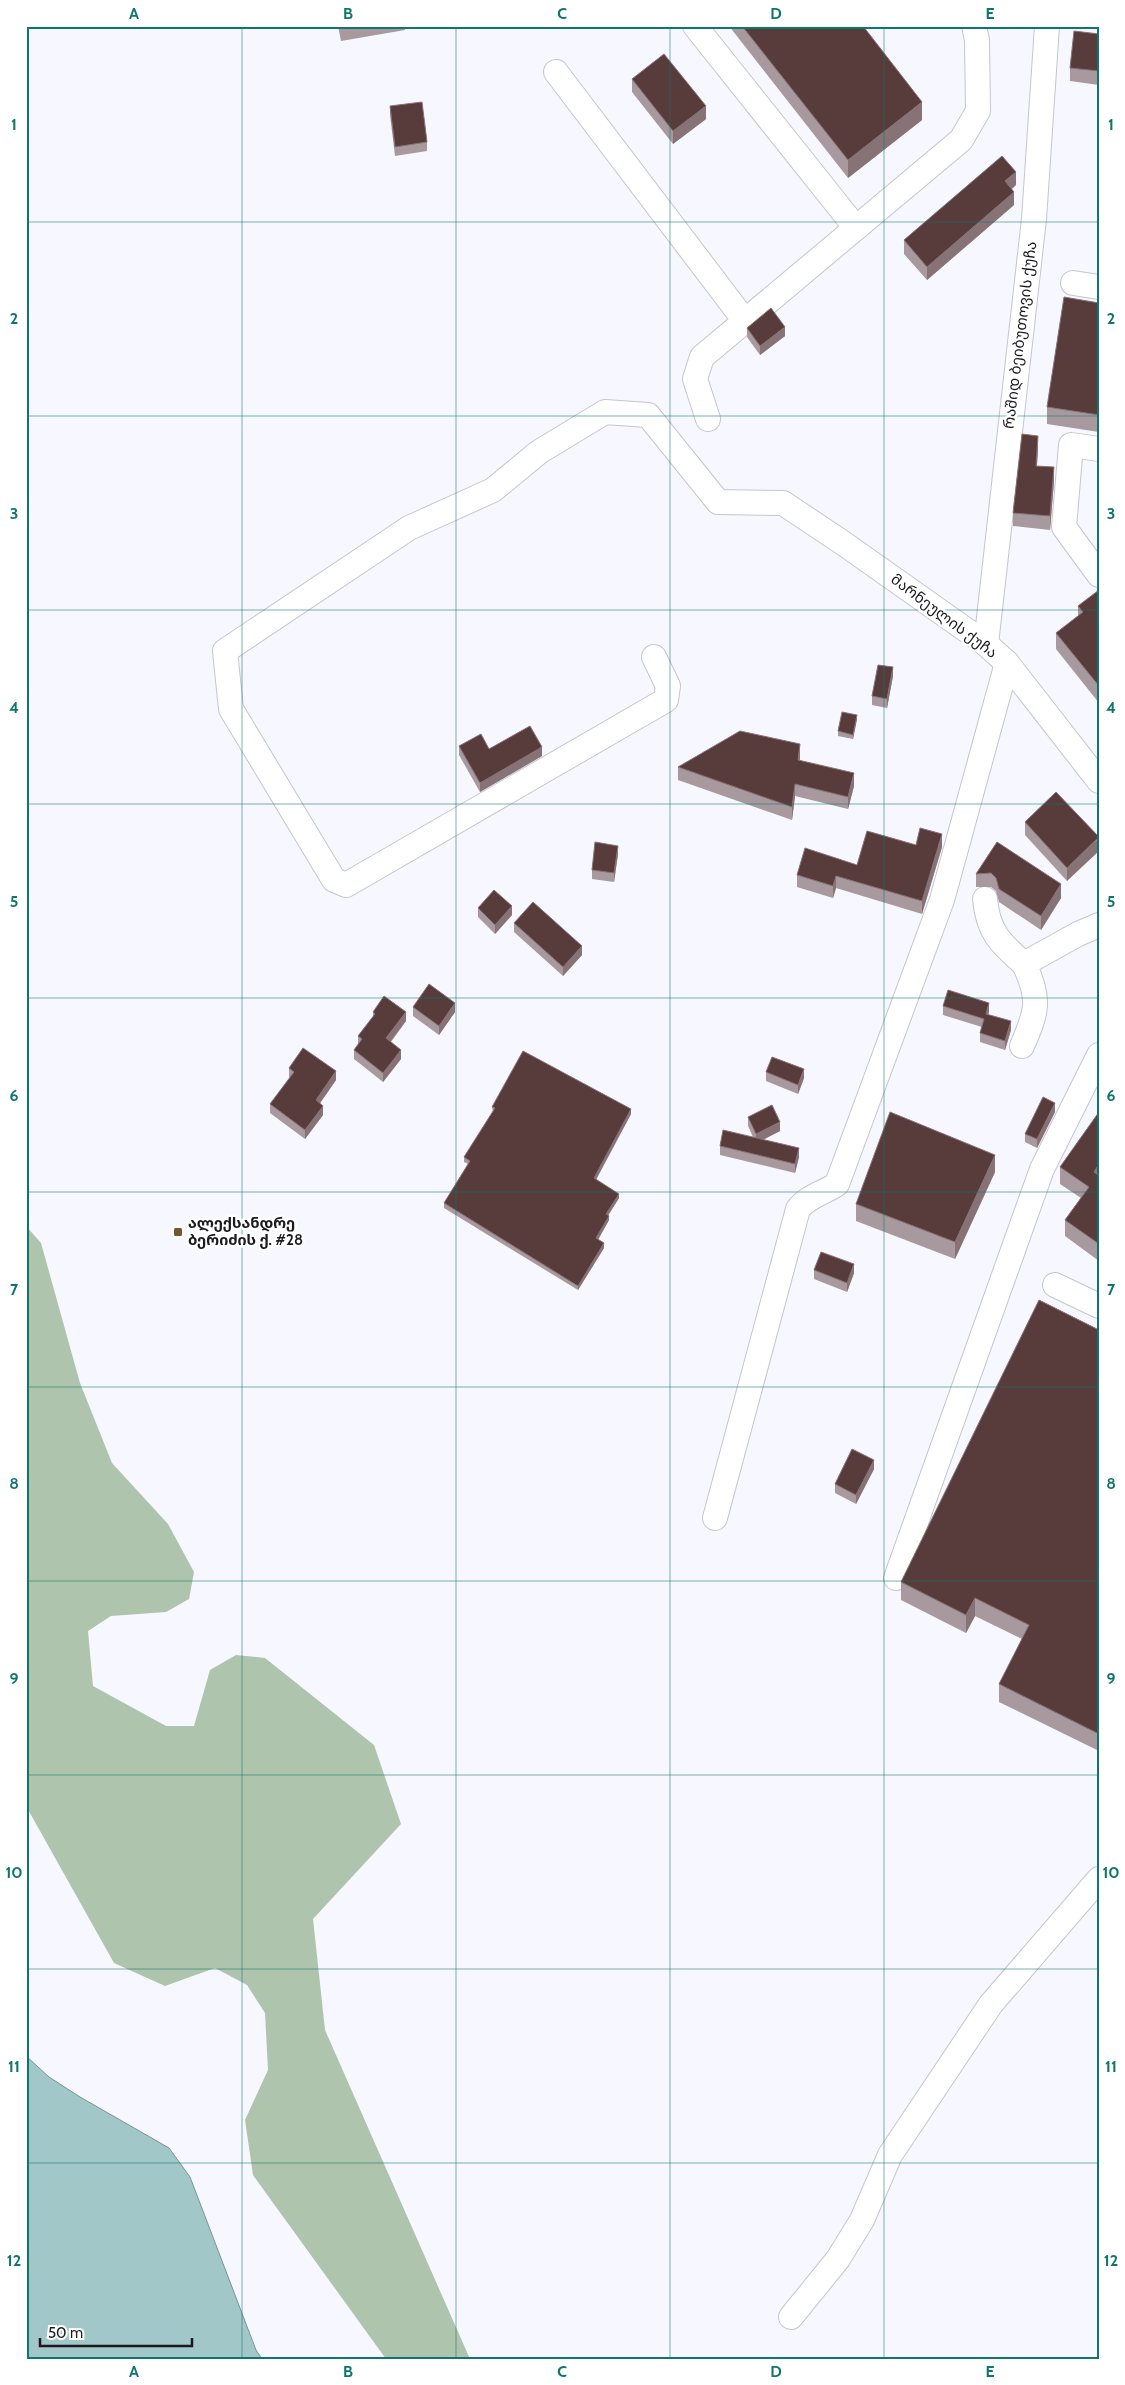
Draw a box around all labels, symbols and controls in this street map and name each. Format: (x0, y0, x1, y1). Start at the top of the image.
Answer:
text: A (129, 4, 139, 23)
text: B (343, 4, 353, 23)
text: C (557, 4, 567, 23)
text: D (770, 4, 782, 23)
text: E (985, 4, 995, 23)
text: 1 (11, 115, 17, 134)
text: 1 (1108, 115, 1114, 134)
street label: რაშიდ ბეიბუთოვის ქუჩა (1000, 240, 1040, 430)
text: 2 (10, 309, 18, 328)
text: 2 (1107, 309, 1115, 328)
text: 3 (10, 504, 18, 523)
text: 3 (1107, 504, 1115, 523)
street label: მარნეულის ქუჩა (887, 570, 1001, 662)
text: 4 (9, 698, 19, 717)
text: 4 (1106, 698, 1116, 717)
text: 5 (10, 892, 18, 911)
text: 5 (1107, 892, 1115, 911)
text: 6 (10, 1086, 19, 1105)
text: 6 (1107, 1086, 1116, 1105)
place label: ალექსანდრე ბერიძის ქ. #28 (188, 1214, 303, 1249)
marker: ალექსანდრე ბერიძის ქ. #28 (172, 1226, 184, 1238)
text: 7 (10, 1280, 19, 1299)
text: 7 (1107, 1280, 1116, 1299)
text: 8 (9, 1474, 19, 1493)
text: 8 (1106, 1474, 1116, 1493)
text: 9 (10, 1669, 19, 1688)
text: 9 (1107, 1669, 1116, 1688)
text: 10 (5, 1863, 23, 1882)
text: 10 (1102, 1863, 1120, 1882)
text: 11 (8, 2057, 20, 2076)
text: 11 (1105, 2057, 1117, 2076)
text: 12 (7, 2251, 21, 2270)
text: 12 (1104, 2251, 1118, 2270)
scale bar (40, 2315, 192, 2347)
text: 50 m (48, 2324, 83, 2342)
text: A (129, 2362, 139, 2381)
text: B (343, 2362, 353, 2381)
text: C (557, 2362, 567, 2381)
text: D (770, 2362, 782, 2381)
text: E (985, 2362, 995, 2381)

